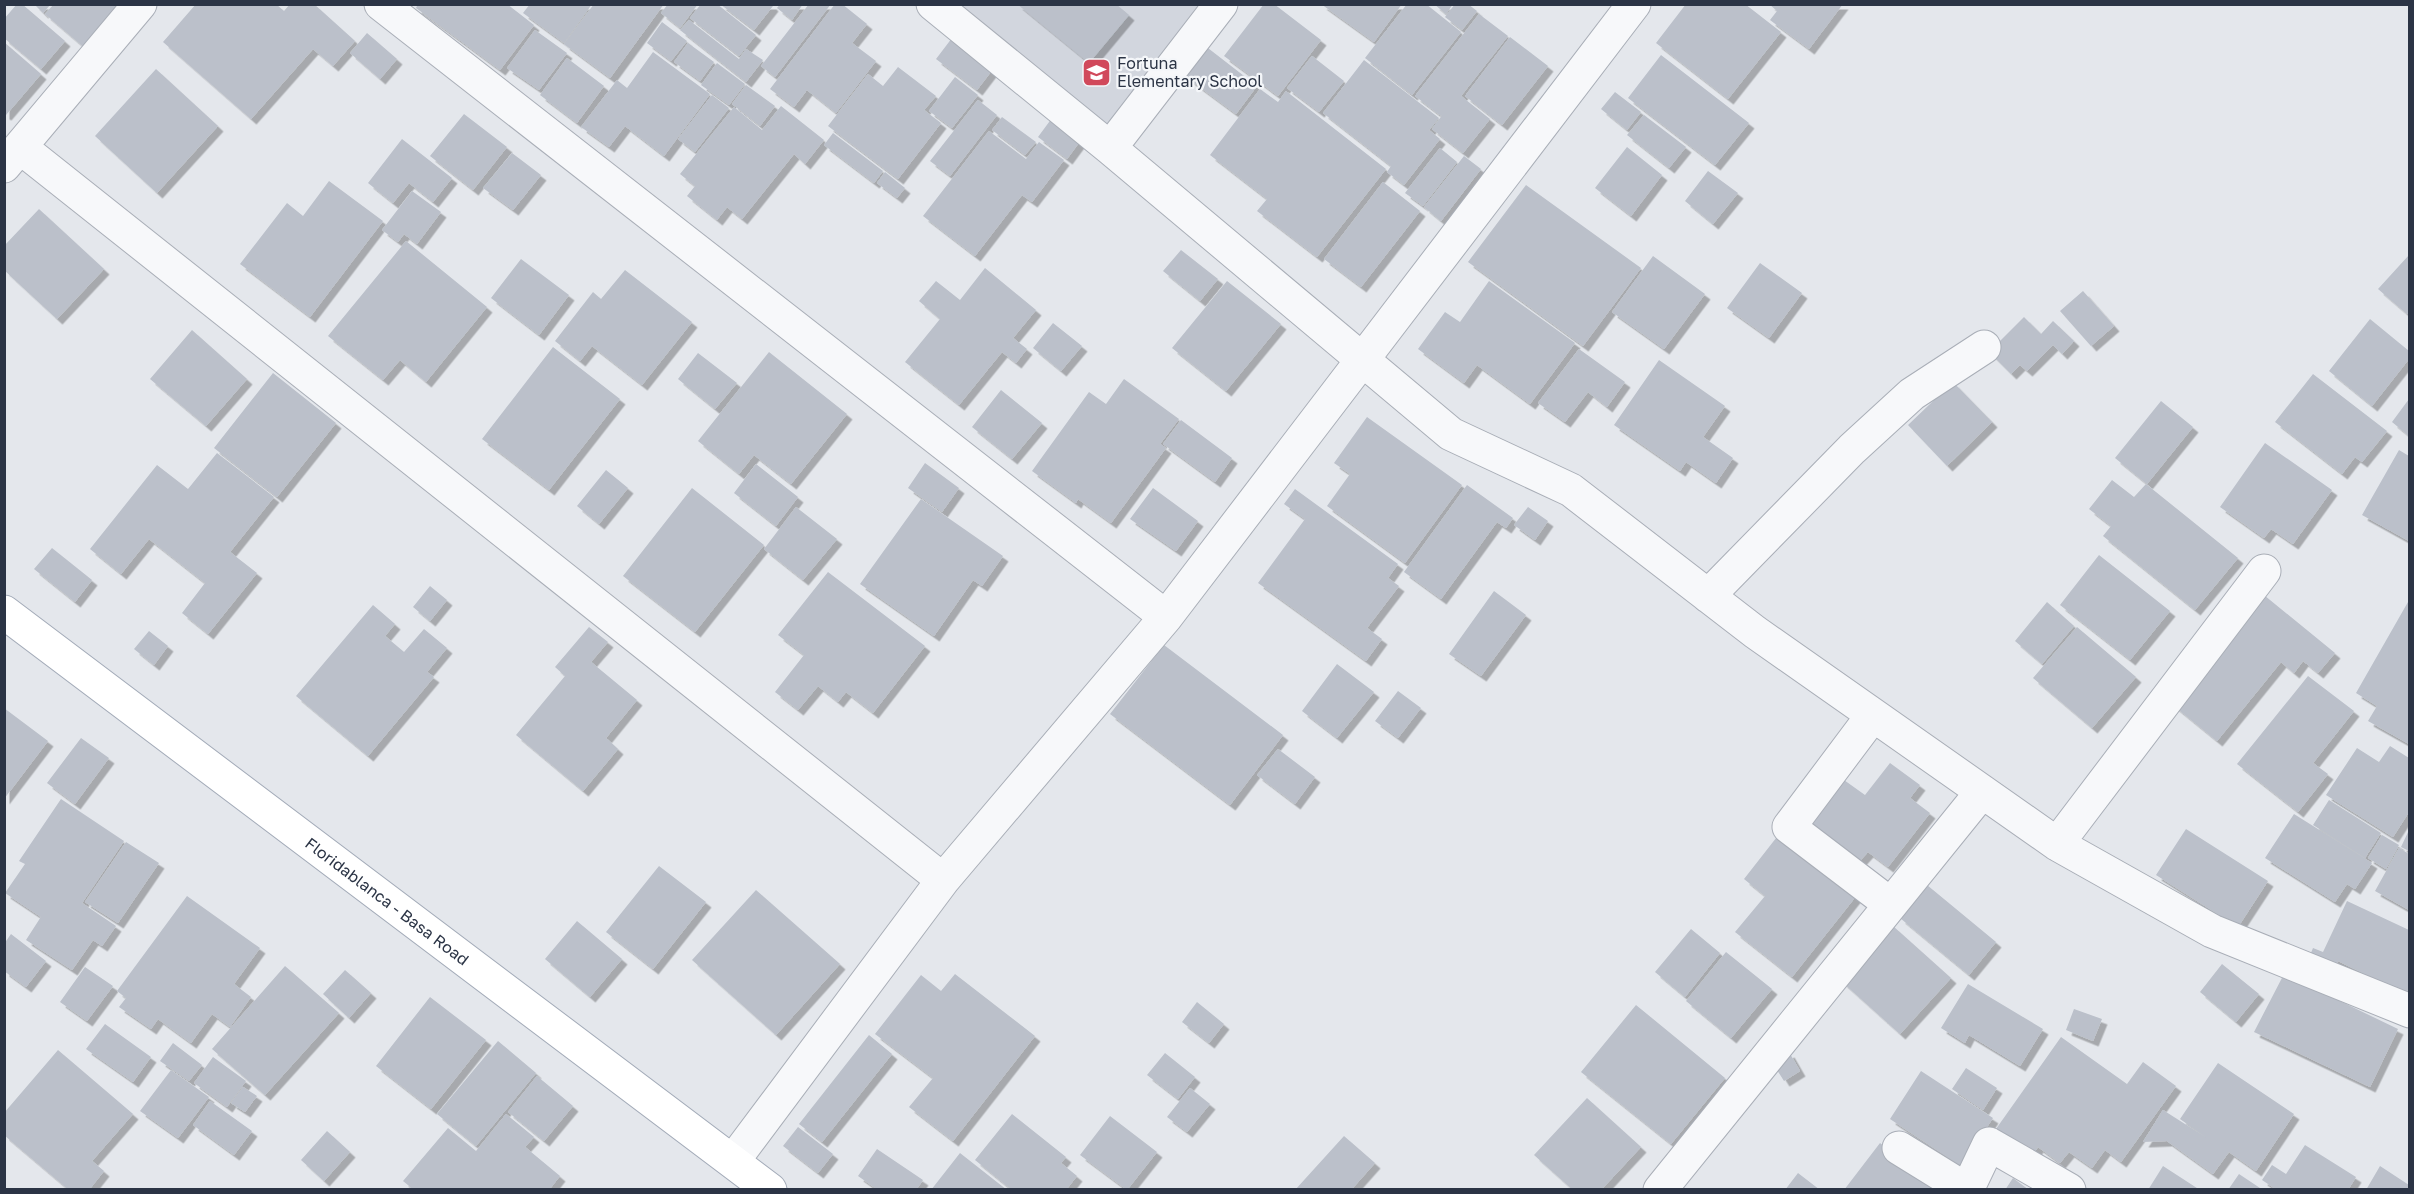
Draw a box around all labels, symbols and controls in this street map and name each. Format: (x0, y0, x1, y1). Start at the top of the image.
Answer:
place label: Fortuna Elementary School (1117, 53, 1262, 91)
school or university icon: Fortuna Elementary School (1080, 56, 1112, 88)
street label: Floridablanca - Basa Road (301, 833, 473, 969)

